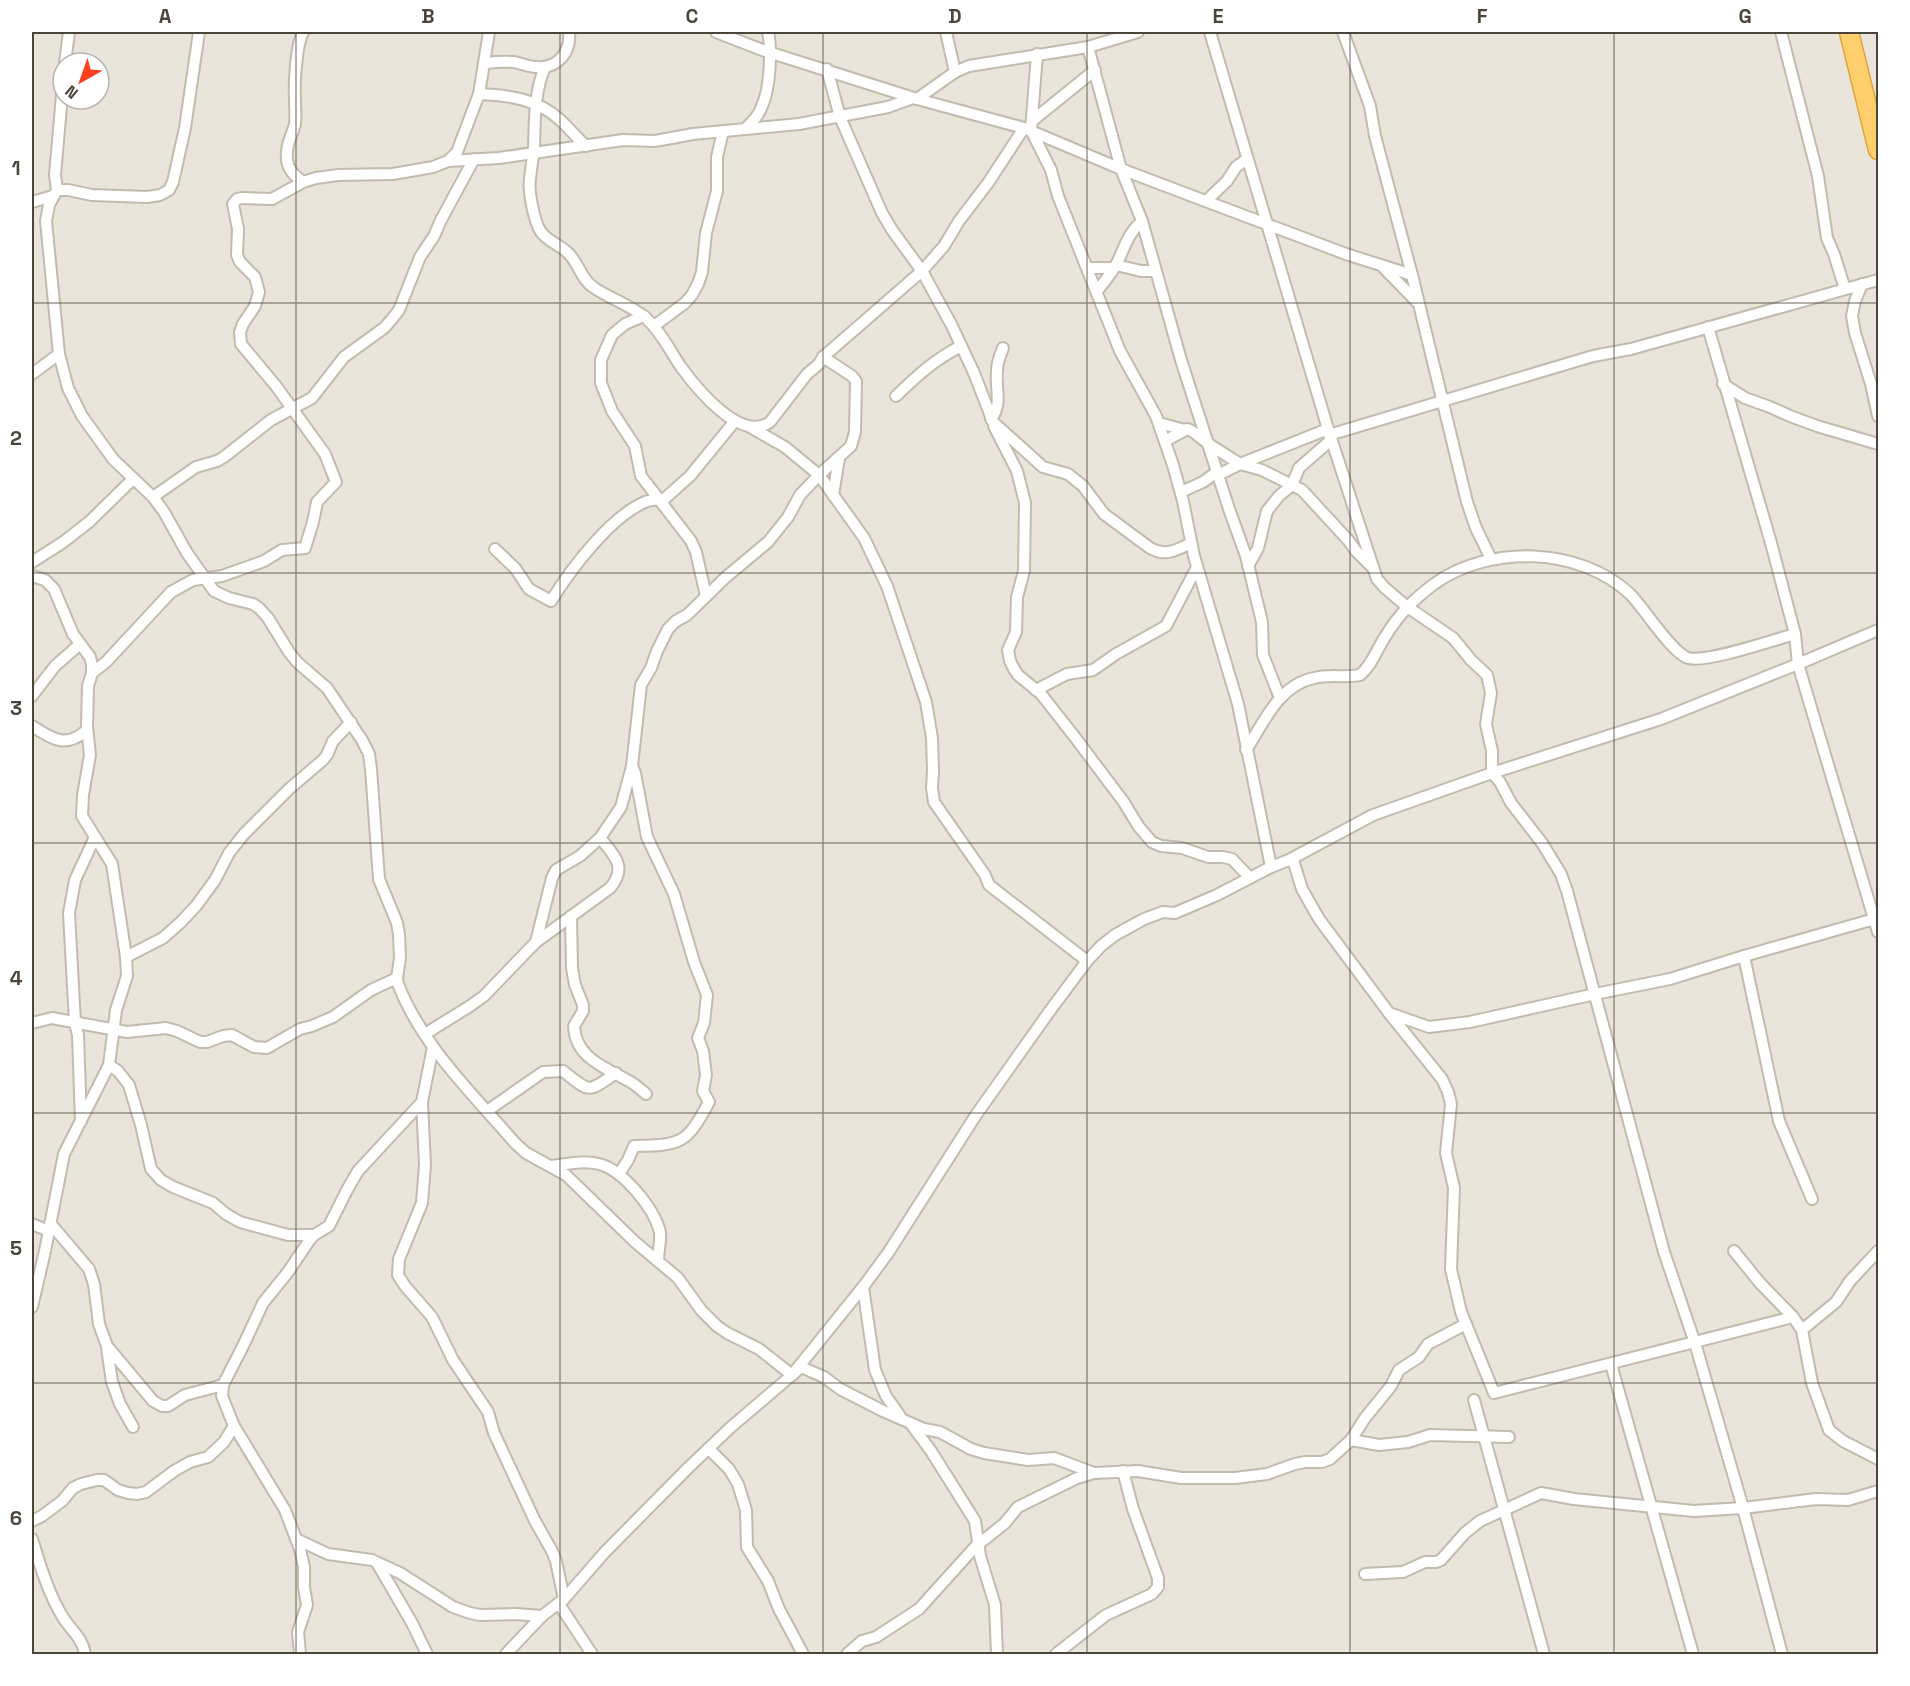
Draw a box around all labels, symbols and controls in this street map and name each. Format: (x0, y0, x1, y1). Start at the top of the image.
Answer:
text: A (159, 3, 172, 29)
text: B (421, 3, 435, 29)
text: C (686, 3, 699, 29)
text: D (948, 3, 962, 29)
text: E (1212, 3, 1224, 29)
text: F (1477, 3, 1488, 29)
text: G (1738, 3, 1752, 29)
north arrow (51, 51, 111, 111)
text: N (61, 81, 83, 104)
text: 1 (11, 155, 21, 181)
text: 2 (10, 425, 22, 451)
text: 3 (10, 695, 22, 721)
text: 4 (10, 965, 23, 991)
text: 5 (10, 1235, 22, 1261)
text: 6 (10, 1505, 22, 1531)

